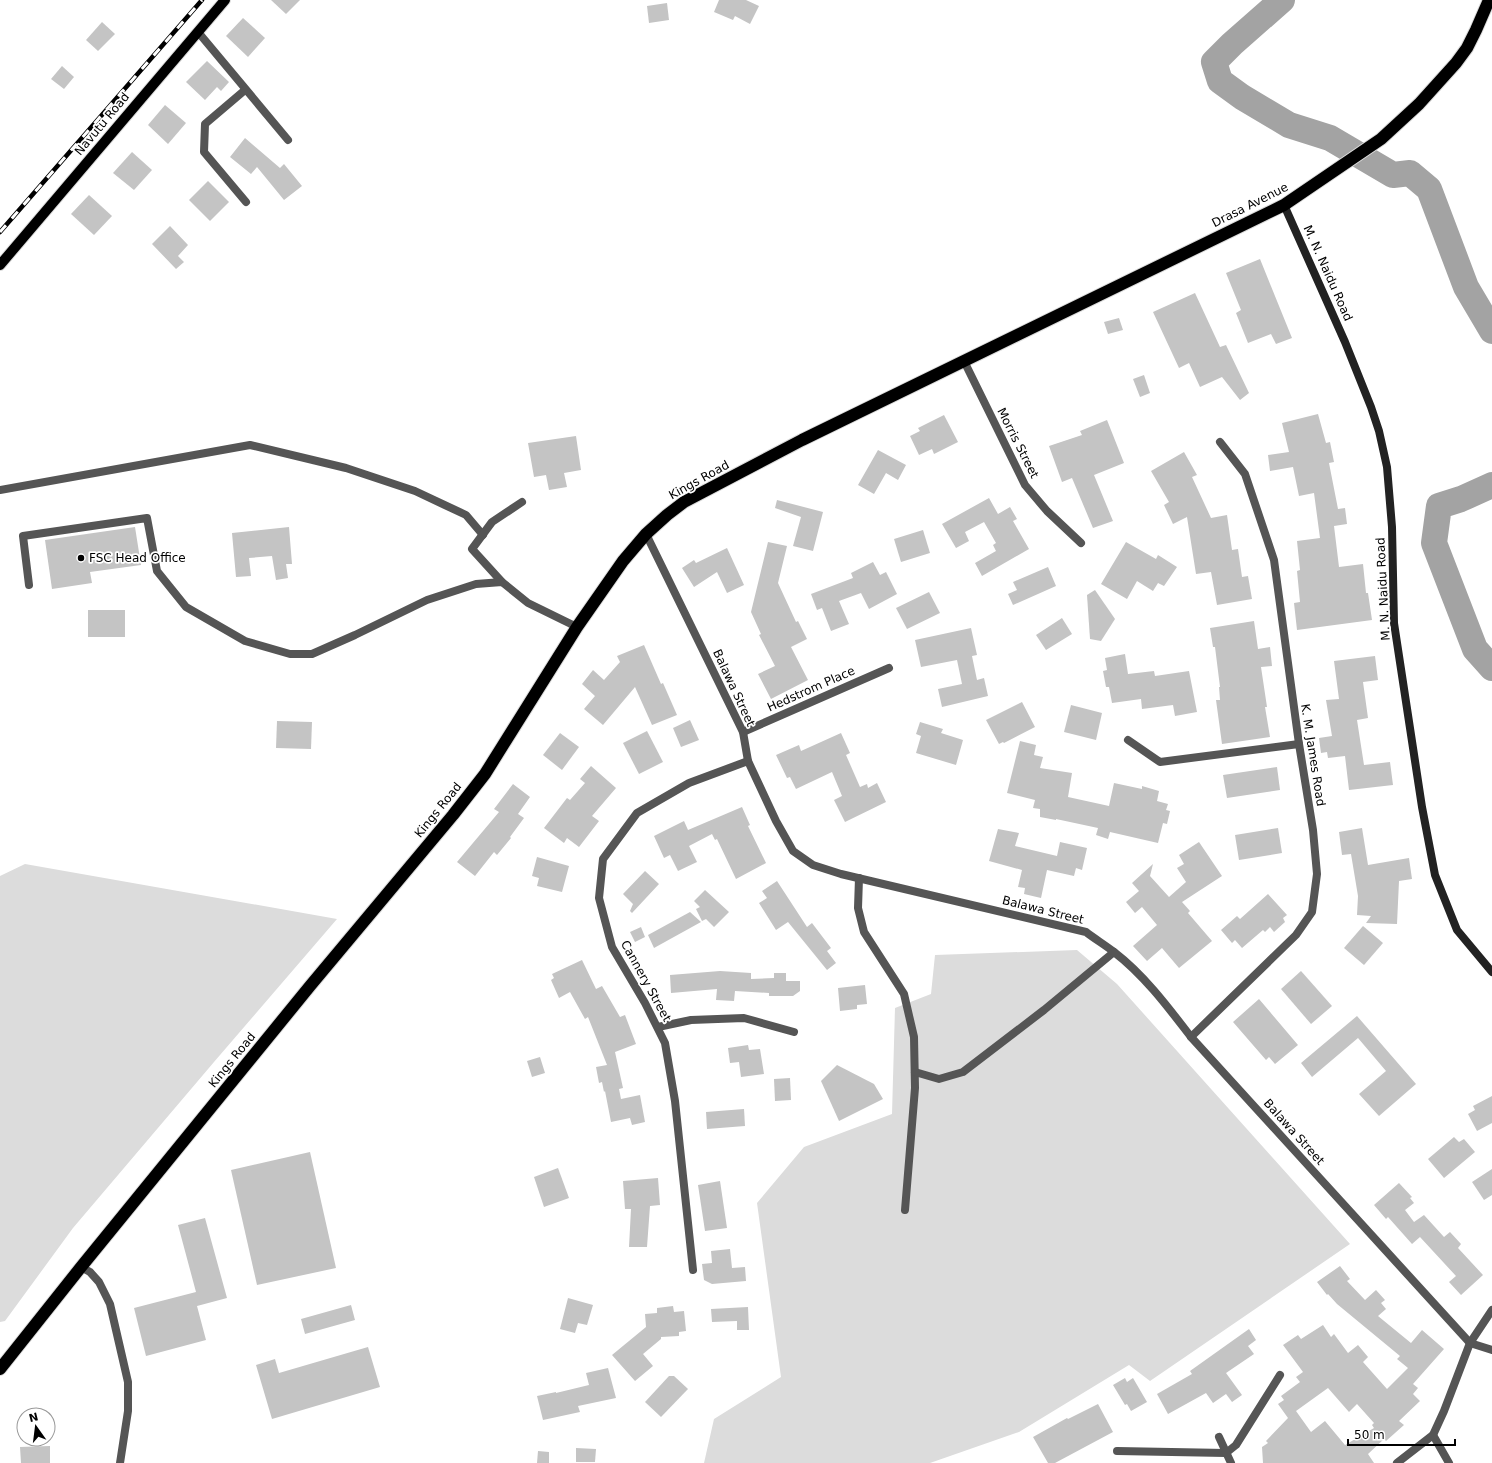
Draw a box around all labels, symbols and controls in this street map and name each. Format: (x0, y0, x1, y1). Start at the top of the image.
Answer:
street label: Navutu Road (72, 90, 132, 158)
street label: Drasa Avenue (1210, 180, 1290, 230)
street label: M. N. Naidu Road (1301, 223, 1355, 323)
street label: Morris Street (994, 405, 1042, 481)
street label: Kings Road (666, 458, 732, 502)
street label: M. N. Naidu Road (1373, 537, 1393, 641)
place label: FSC Head Office (89, 551, 186, 565)
marker: FSC Head Office (76, 553, 86, 563)
street label: Balawa Street (710, 647, 758, 729)
street label: Hedstrom Place (765, 663, 857, 715)
street label: K. M. James Road (1298, 703, 1328, 807)
street label: Kings Road (412, 780, 464, 840)
street label: Balawa Street (1001, 893, 1086, 927)
street label: Cannery Street (618, 938, 674, 1024)
street label: Kings Road (206, 1030, 258, 1090)
street label: Balawa Street (1261, 1096, 1327, 1168)
north arrow (16, 1407, 56, 1447)
text: N (28, 1410, 40, 1425)
scale bar (1348, 1421, 1455, 1447)
text: 50 m (1354, 1428, 1385, 1442)

